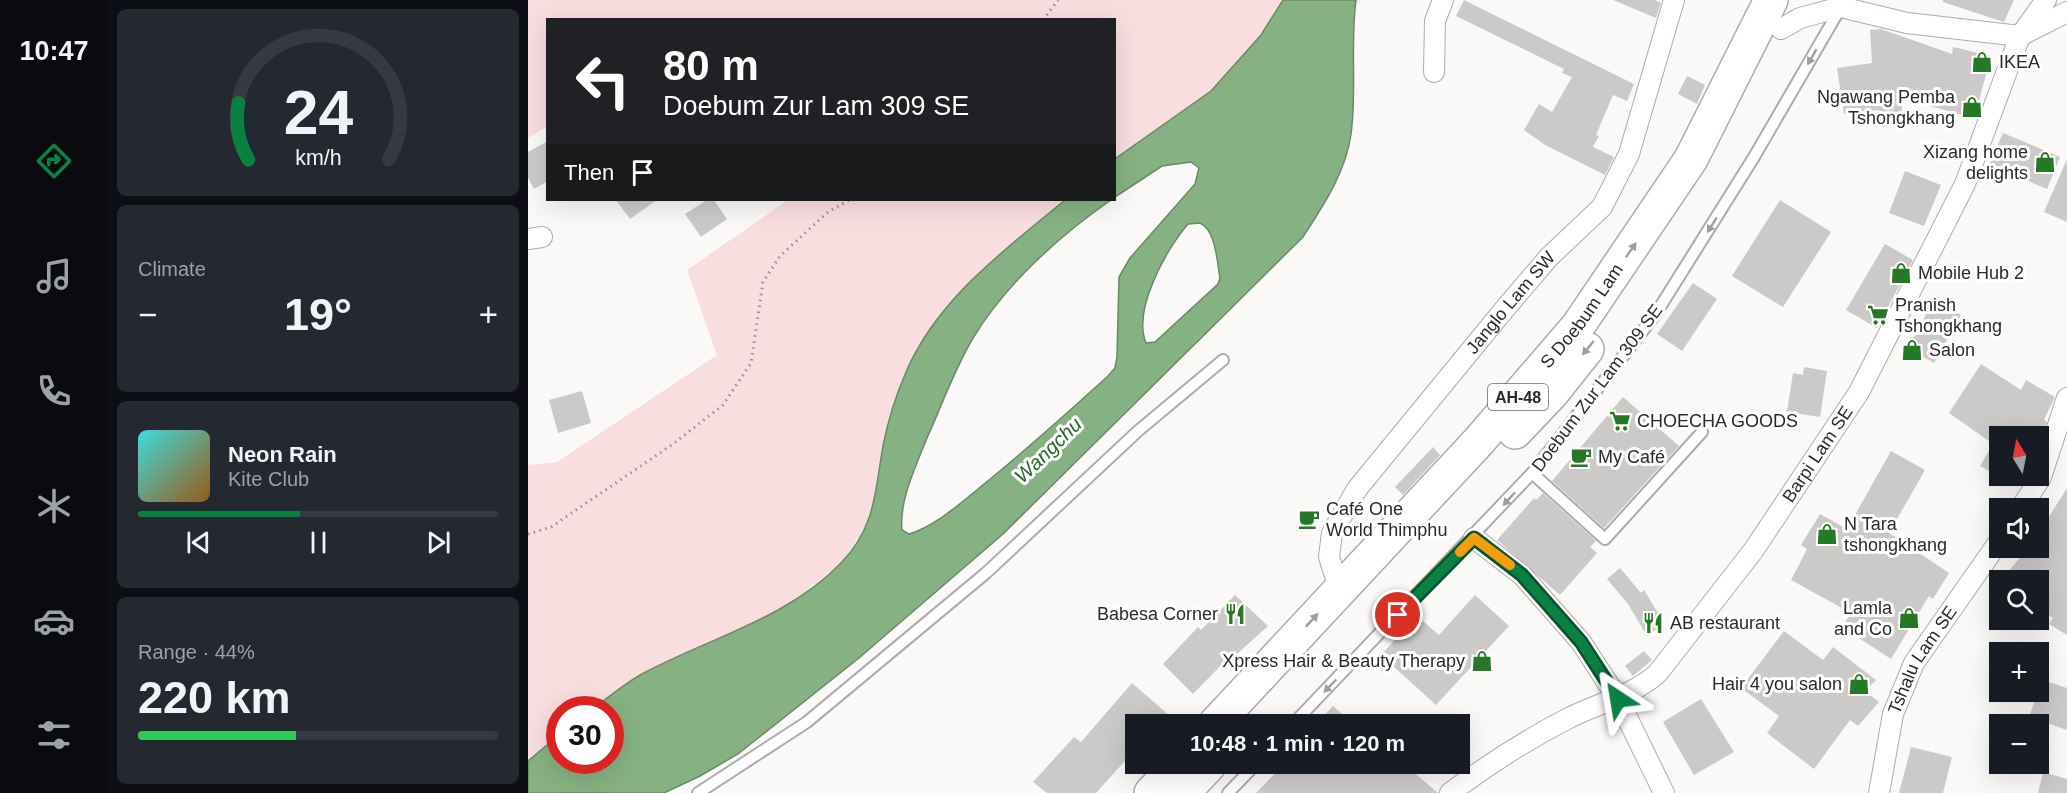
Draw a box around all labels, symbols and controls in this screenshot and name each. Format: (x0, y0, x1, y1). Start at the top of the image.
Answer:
text: 10:47 (19, 36, 89, 66)
icon: left (564, 42, 642, 120)
text: 80 m (663, 42, 759, 89)
one-way arrow (1807, 49, 1817, 66)
shop icon: IKEA (1970, 50, 1994, 74)
place label: IKEA (1999, 52, 2040, 72)
text: 24 (283, 78, 353, 147)
place label: Ngawang Pemba Tshongkhang (1817, 87, 1956, 128)
text: Doebum Zur Lam 309 SE (663, 91, 969, 121)
shop icon: Ngawang Pemba Tshongkhang (1960, 95, 1984, 119)
icon: directions (33, 140, 75, 182)
place label: Xizang home delights (1923, 142, 2028, 183)
text: km/h (295, 146, 341, 170)
shop icon: Xizang home delights (2033, 150, 2057, 174)
icon: arrive (626, 156, 659, 189)
text: Then (564, 160, 614, 185)
one-way arrow (1706, 216, 1717, 233)
one-way arrow (1625, 242, 1636, 258)
street label: Janglo Lam SW (1462, 248, 1559, 358)
icon: music (33, 255, 75, 297)
text: Climate (138, 258, 206, 280)
street label: S Doebum Lam (1536, 260, 1627, 372)
shop icon: Mobile Hub 2 (1889, 261, 1913, 285)
place label: Mobile Hub 2 (1918, 263, 2024, 283)
text: 19° (284, 289, 352, 340)
place label: Pranish Tshongkhang (1895, 295, 2002, 336)
text: − (138, 296, 157, 333)
text: + (479, 296, 498, 333)
street label: Doebum Zur Lam 309 SE (1528, 300, 1666, 476)
supermarket icon: Pranish Tshongkhang (1866, 303, 1890, 327)
shop icon: Salon (1900, 338, 1924, 362)
one-way arrow (1582, 340, 1595, 355)
place label: Salon (1929, 340, 1975, 360)
icon: phone (33, 370, 75, 412)
road number: AH-48 (1488, 384, 1548, 410)
street label: Barpi Lam SE (1778, 402, 1857, 506)
supermarket icon: CHOECHA GOODS (1608, 409, 1632, 433)
place label: CHOECHA GOODS (1637, 411, 1798, 431)
water label: Wangchu (1010, 413, 1086, 487)
north arrow (1989, 426, 2049, 486)
map controls (1989, 426, 2049, 774)
text: Neon Rain (228, 442, 337, 467)
cafe icon: My Café (1569, 445, 1593, 469)
place label: My Café (1598, 447, 1665, 467)
text: Kite Club (228, 468, 309, 490)
icon: climate (33, 485, 75, 527)
one-way arrow (1503, 491, 1516, 506)
button: sound (1989, 498, 2049, 558)
place label: Café One World Thimphu (1326, 499, 1447, 540)
cafe icon: Café One World Thimphu (1297, 507, 1321, 531)
place label: N Tara tshongkhang (1844, 514, 1947, 555)
shop icon: N Tara tshongkhang (1815, 522, 1839, 546)
icon: previous (182, 526, 215, 559)
icon: pause (302, 526, 335, 559)
icon: next (422, 526, 455, 559)
button: search (1989, 570, 2049, 630)
pin (1372, 589, 1423, 640)
icon: arrive (1381, 598, 1414, 631)
place label: Lamla and Co (1834, 598, 1893, 639)
icon: car (33, 600, 75, 642)
restaurant icon: Babesa Corner (1223, 602, 1247, 626)
street label: Tshalu Lam SE (1884, 602, 1961, 717)
place label: Babesa Corner (1097, 604, 1218, 624)
shop icon: Lamla and Co (1897, 606, 1921, 630)
restaurant icon: AB restaurant (1641, 611, 1665, 635)
one-way arrow (1305, 613, 1319, 628)
place label: AB restaurant (1670, 613, 1780, 633)
text: Range · 44% (138, 641, 255, 663)
button: + (1989, 642, 2049, 702)
shop icon: Xpress Hair & Beauty Therapy (1470, 649, 1494, 673)
place label: Xpress Hair & Beauty Therapy (1222, 651, 1465, 671)
position arrow (1586, 667, 1650, 731)
text: 220 km (138, 672, 291, 723)
shop icon: Hair 4 you salon (1847, 672, 1871, 696)
place label: Hair 4 you salon (1712, 674, 1842, 694)
one-way arrow (1324, 678, 1338, 692)
speed limit sign: 30 (546, 696, 624, 774)
icon: filters (33, 714, 75, 756)
button: − (1989, 714, 2049, 774)
text: 10:48 · 1 min · 120 m (1190, 731, 1405, 756)

